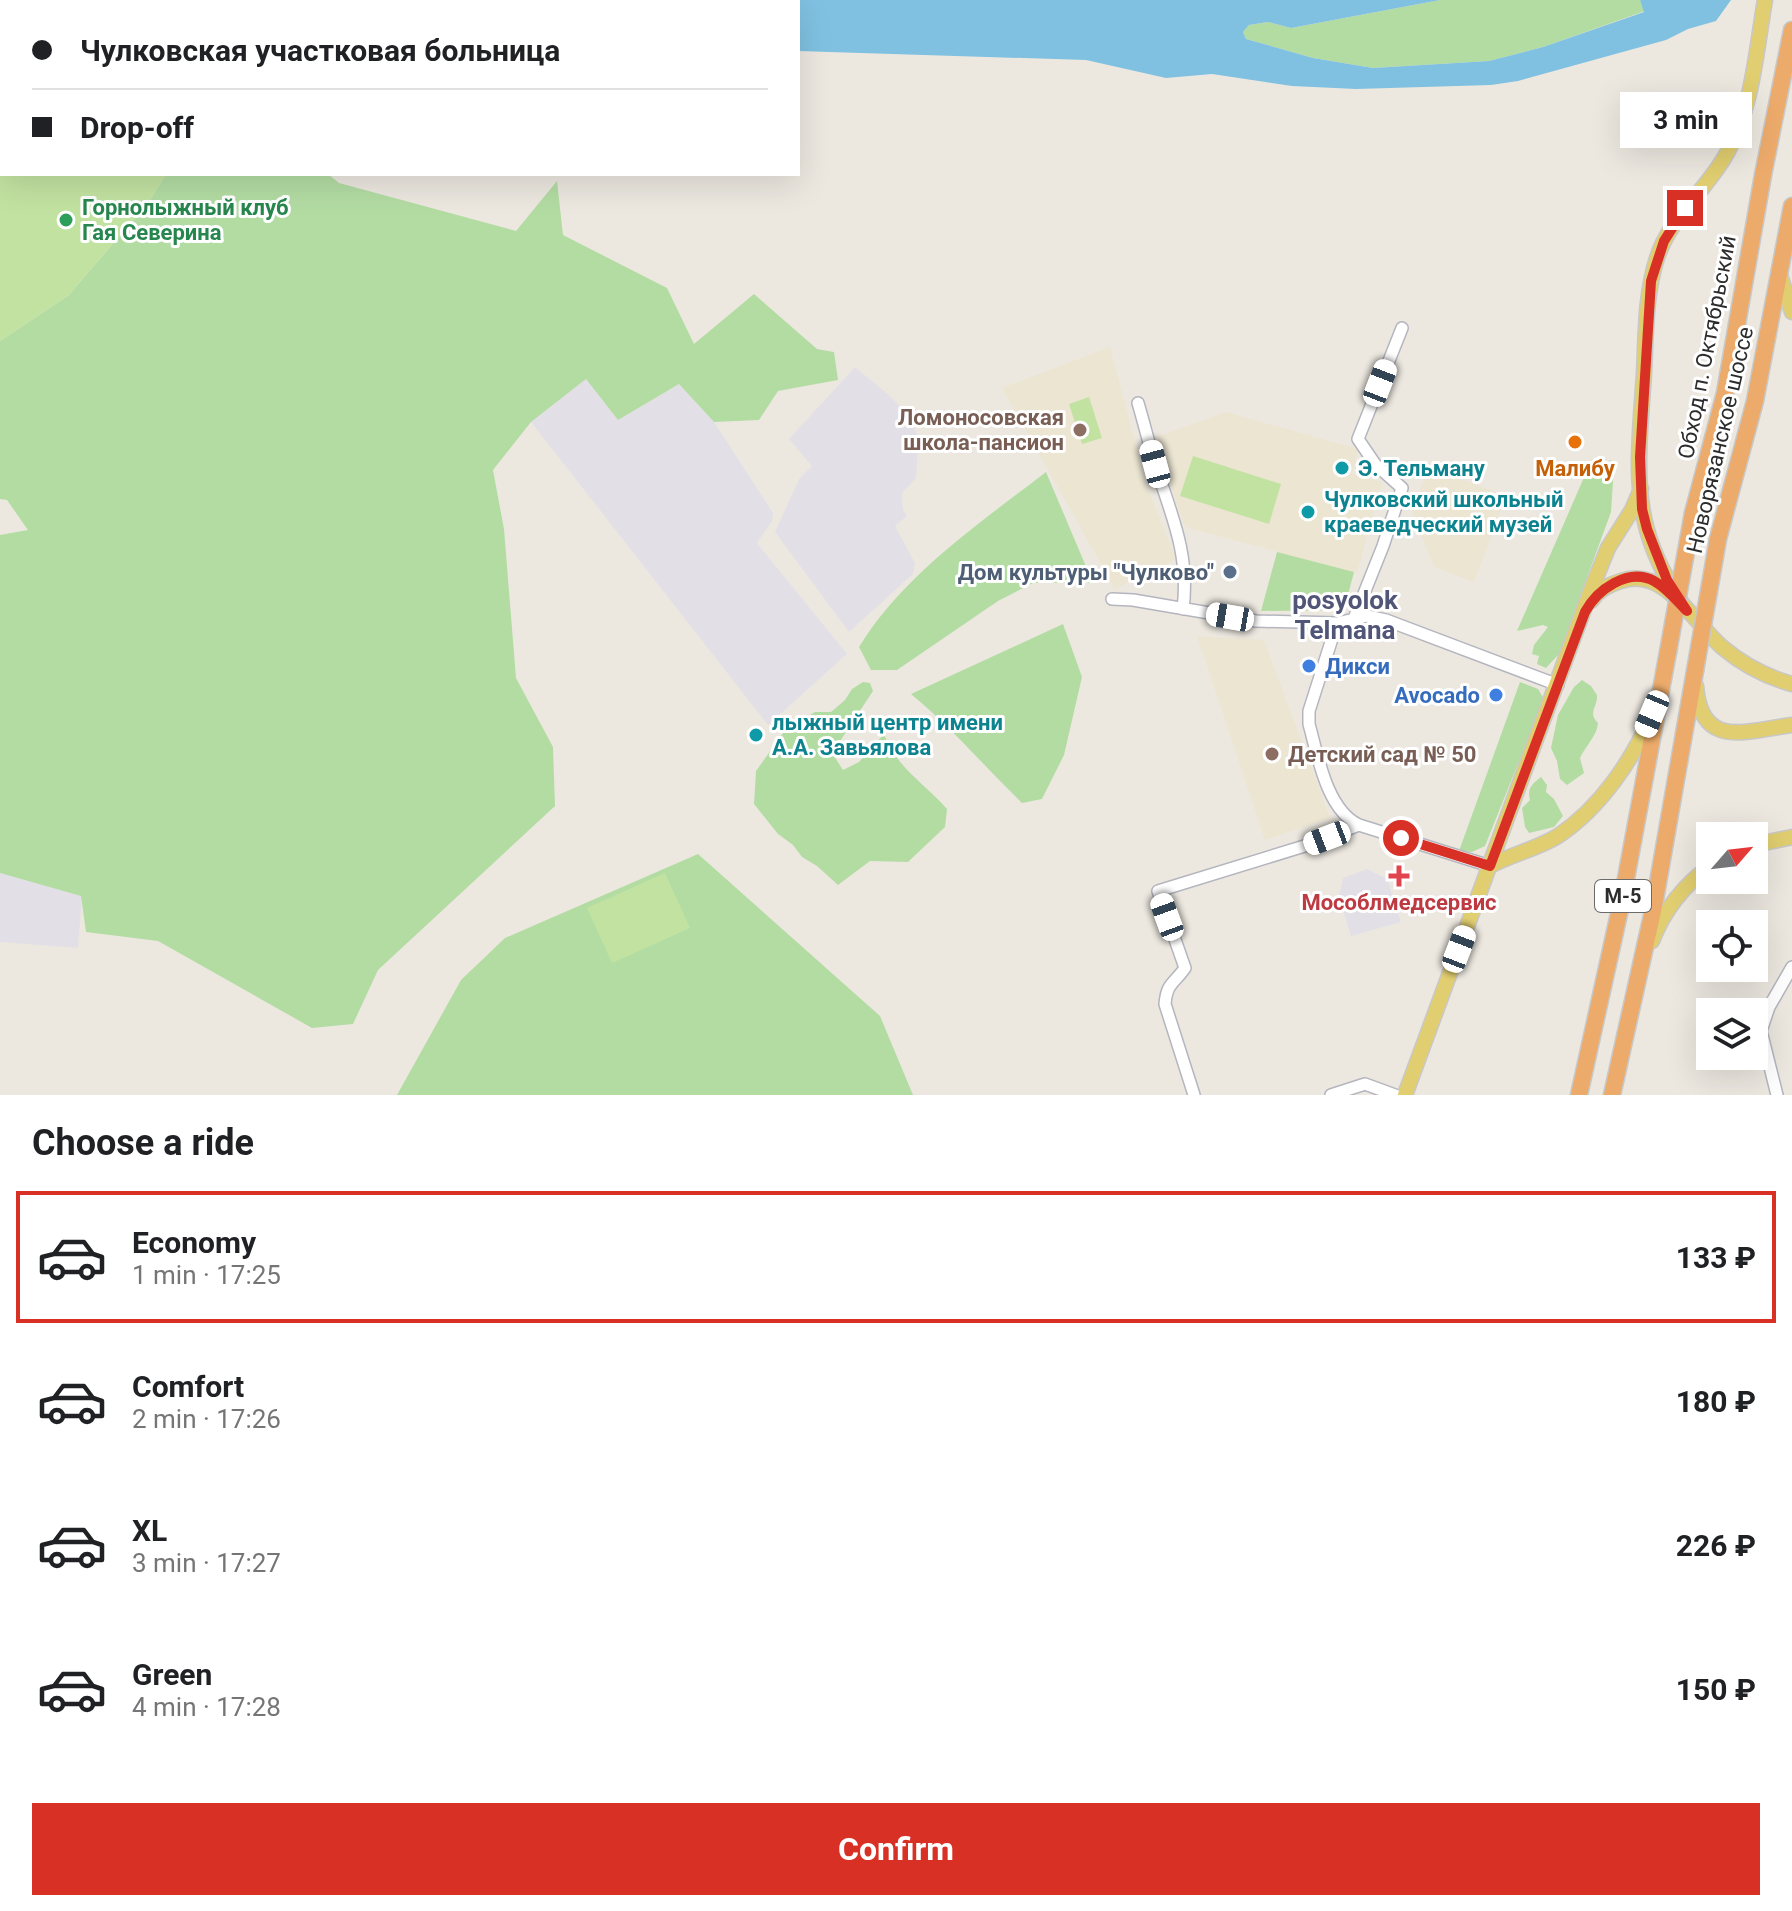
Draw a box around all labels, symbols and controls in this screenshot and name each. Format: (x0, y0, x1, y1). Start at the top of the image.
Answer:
text: Чулковская участковая больница (80, 33, 560, 68)
callout: 3 min (1619, 92, 1751, 148)
text: 3 min (1653, 105, 1719, 135)
text: Drop-off (80, 110, 194, 145)
route end (1667, 190, 1703, 226)
place label: Горнолыжный клуб Гая Северина (82, 195, 289, 245)
marker: Горнолыжный клуб Гая Северина (57, 211, 75, 229)
street label: Обход п. Октябрьский (1673, 233, 1741, 461)
street label: Новорязанское шоссе (1682, 324, 1758, 556)
car (1360, 356, 1400, 410)
place label: Ломоносовская школа-пансион (898, 405, 1064, 455)
marker: Ломоносовская школа-пансион (1071, 421, 1089, 439)
marker: Малибу (1566, 433, 1584, 451)
car (1137, 438, 1173, 490)
place label: Э. Тельману (1358, 456, 1486, 481)
place label: Малибу (1535, 456, 1616, 481)
marker: Э. Тельману (1333, 459, 1351, 477)
place label: Чулковский школьный краеведческий музей (1324, 487, 1564, 537)
marker: Чулковский школьный краеведческий музей (1299, 503, 1317, 521)
place label: Дом культуры "Чулково" (958, 560, 1214, 585)
marker: Дом культуры "Чулково" (1221, 563, 1239, 581)
district label: posyolok Telmana (1292, 585, 1399, 645)
car (1204, 601, 1256, 633)
place label: Дикси (1325, 654, 1390, 679)
marker: Дикси (1300, 657, 1318, 675)
place label: Avocado (1394, 683, 1480, 708)
marker: Avocado (1487, 686, 1505, 704)
car (1632, 687, 1672, 741)
place label: лыжный центр имени А.А. Завьялова (772, 710, 1003, 760)
marker: лыжный центр имени А.А. Завьялова (747, 726, 765, 744)
place label: Детский сад № 50 (1288, 742, 1476, 767)
marker: Детский сад № 50 (1263, 745, 1281, 763)
car (1300, 818, 1354, 858)
route start (1383, 820, 1419, 856)
north arrow (1696, 822, 1768, 894)
map controls (1696, 822, 1768, 1070)
marker: Мособлмедсервис (1390, 867, 1408, 885)
road number: М-5 (1595, 880, 1651, 912)
car (1148, 890, 1186, 944)
place label: Мособлмедсервис (1301, 890, 1497, 915)
button: locate (1696, 910, 1768, 982)
car (1439, 922, 1479, 976)
button: layers (1696, 998, 1768, 1070)
text: Choose a ride (32, 1122, 254, 1164)
icon: car (36, 1221, 108, 1293)
text: Economy (132, 1225, 256, 1260)
text: 133 ₽ (1676, 1240, 1756, 1275)
text: 1 min · 17:25 (132, 1260, 281, 1290)
icon: car (36, 1365, 108, 1437)
text: Comfort (132, 1369, 244, 1404)
text: 180 ₽ (1676, 1384, 1756, 1419)
text: 2 min · 17:26 (132, 1404, 281, 1434)
icon: car (36, 1509, 108, 1581)
text: XL (132, 1513, 167, 1548)
text: 226 ₽ (1676, 1528, 1756, 1563)
text: 3 min · 17:27 (132, 1548, 281, 1578)
icon: car (36, 1653, 108, 1725)
text: Green (132, 1657, 212, 1692)
text: 150 ₽ (1676, 1672, 1756, 1707)
text: 4 min · 17:28 (132, 1692, 281, 1722)
button: Confirm (32, 1803, 1760, 1895)

